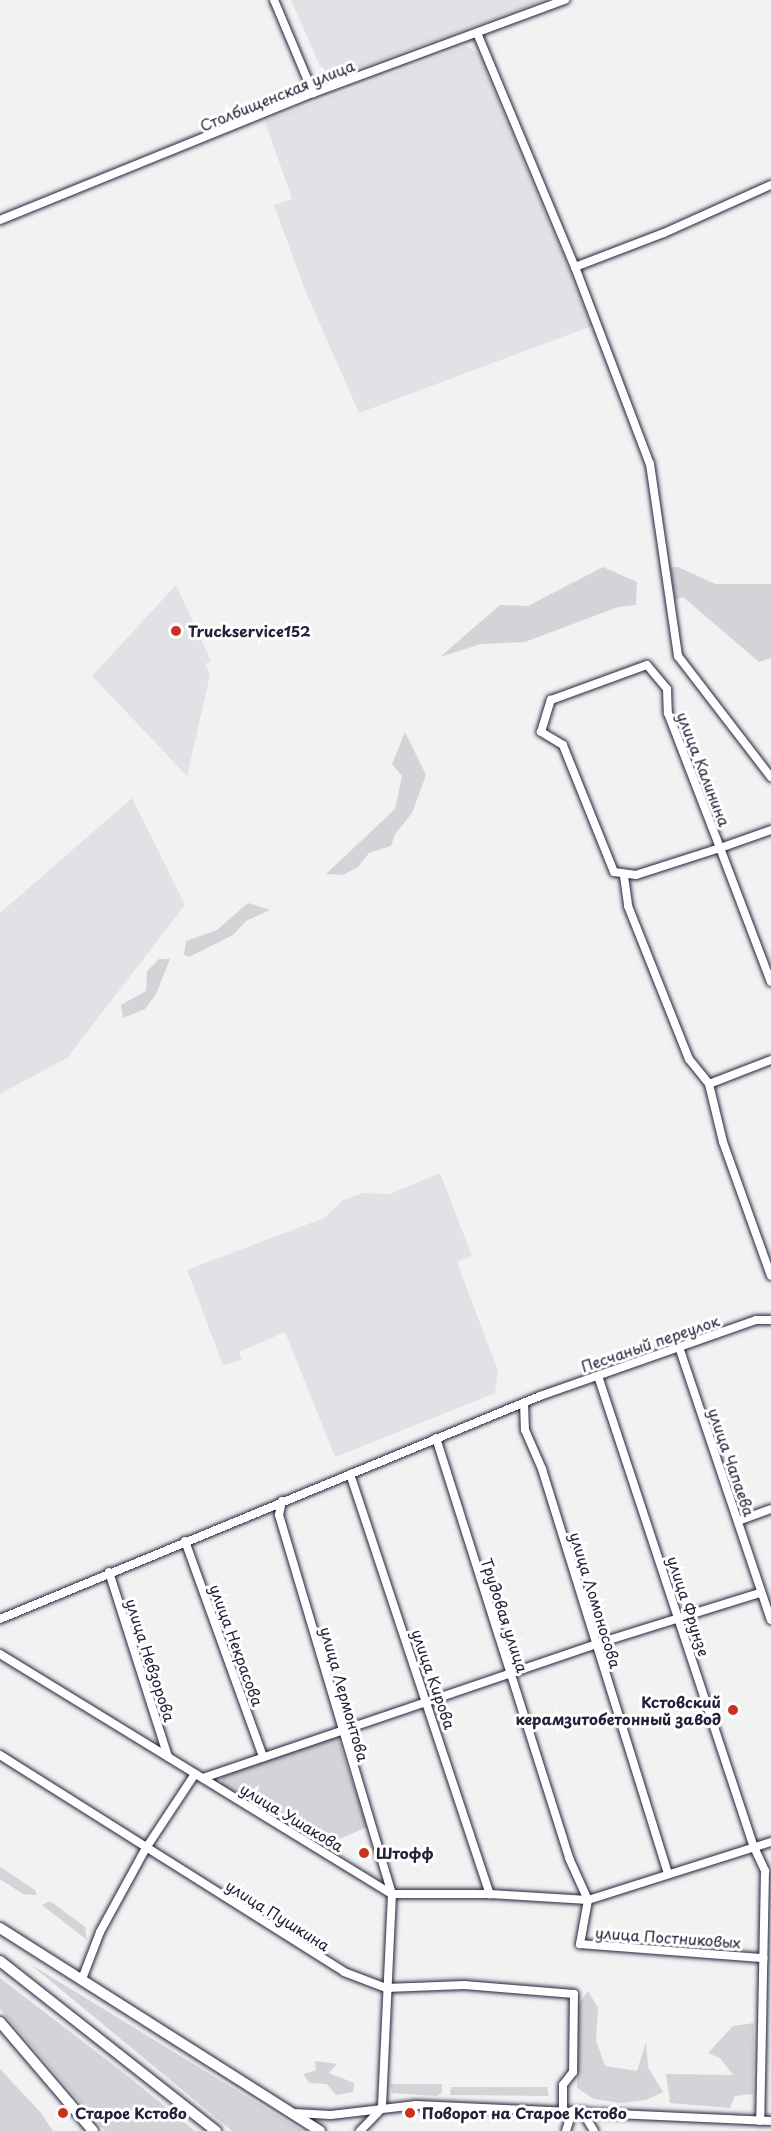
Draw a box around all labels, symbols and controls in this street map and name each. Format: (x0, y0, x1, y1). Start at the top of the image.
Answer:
street label: Столбищенская улица (197, 56, 357, 134)
place label: Truckservice152 (188, 622, 310, 640)
marker: Truckservice152 (169, 624, 183, 638)
street label: улица Калинина (674, 709, 734, 829)
street label: Песчаный переулок (578, 1311, 722, 1375)
street label: улица Чапаева (705, 1405, 759, 1519)
street label: улица Ломоносова (567, 1529, 625, 1671)
street label: улица Фрунзе (664, 1553, 714, 1659)
street label: Трудовая улица (478, 1555, 532, 1675)
street label: улица Некрасова (206, 1581, 268, 1709)
street label: улица Невзорова (123, 1596, 179, 1724)
street label: улица Лермонтова (317, 1624, 373, 1764)
street label: улица Кирова (408, 1627, 460, 1731)
place label: Кстовский керамзитобетонный завод (515, 1692, 721, 1727)
marker: Кстовский керамзитобетонный завод (726, 1703, 740, 1717)
street label: улица Ушакова (237, 1779, 347, 1855)
place label: Штофф (376, 1844, 433, 1862)
marker: Штофф (357, 1846, 371, 1860)
street label: улица Пушкина (222, 1876, 334, 1954)
street label: улица Постниковых (594, 1923, 742, 1951)
place label: Старое Кстово (75, 2104, 188, 2122)
place label: Поворот на Старое Кстово (422, 2104, 629, 2122)
marker: Старое Кстово (56, 2106, 70, 2120)
marker: Поворот на Старое Кстово (403, 2106, 417, 2120)

